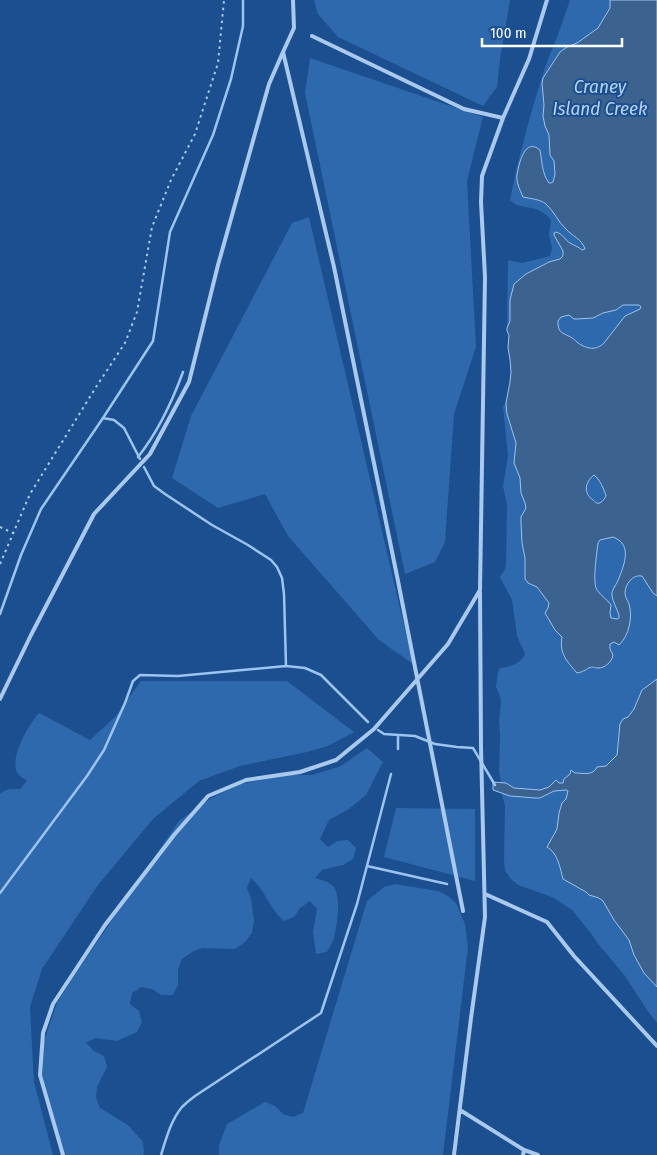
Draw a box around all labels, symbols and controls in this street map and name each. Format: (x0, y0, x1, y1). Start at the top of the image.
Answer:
scale bar (482, 15, 622, 47)
text: 100 m (490, 24, 527, 42)
water label: Craney Island Creek (553, 75, 647, 120)

